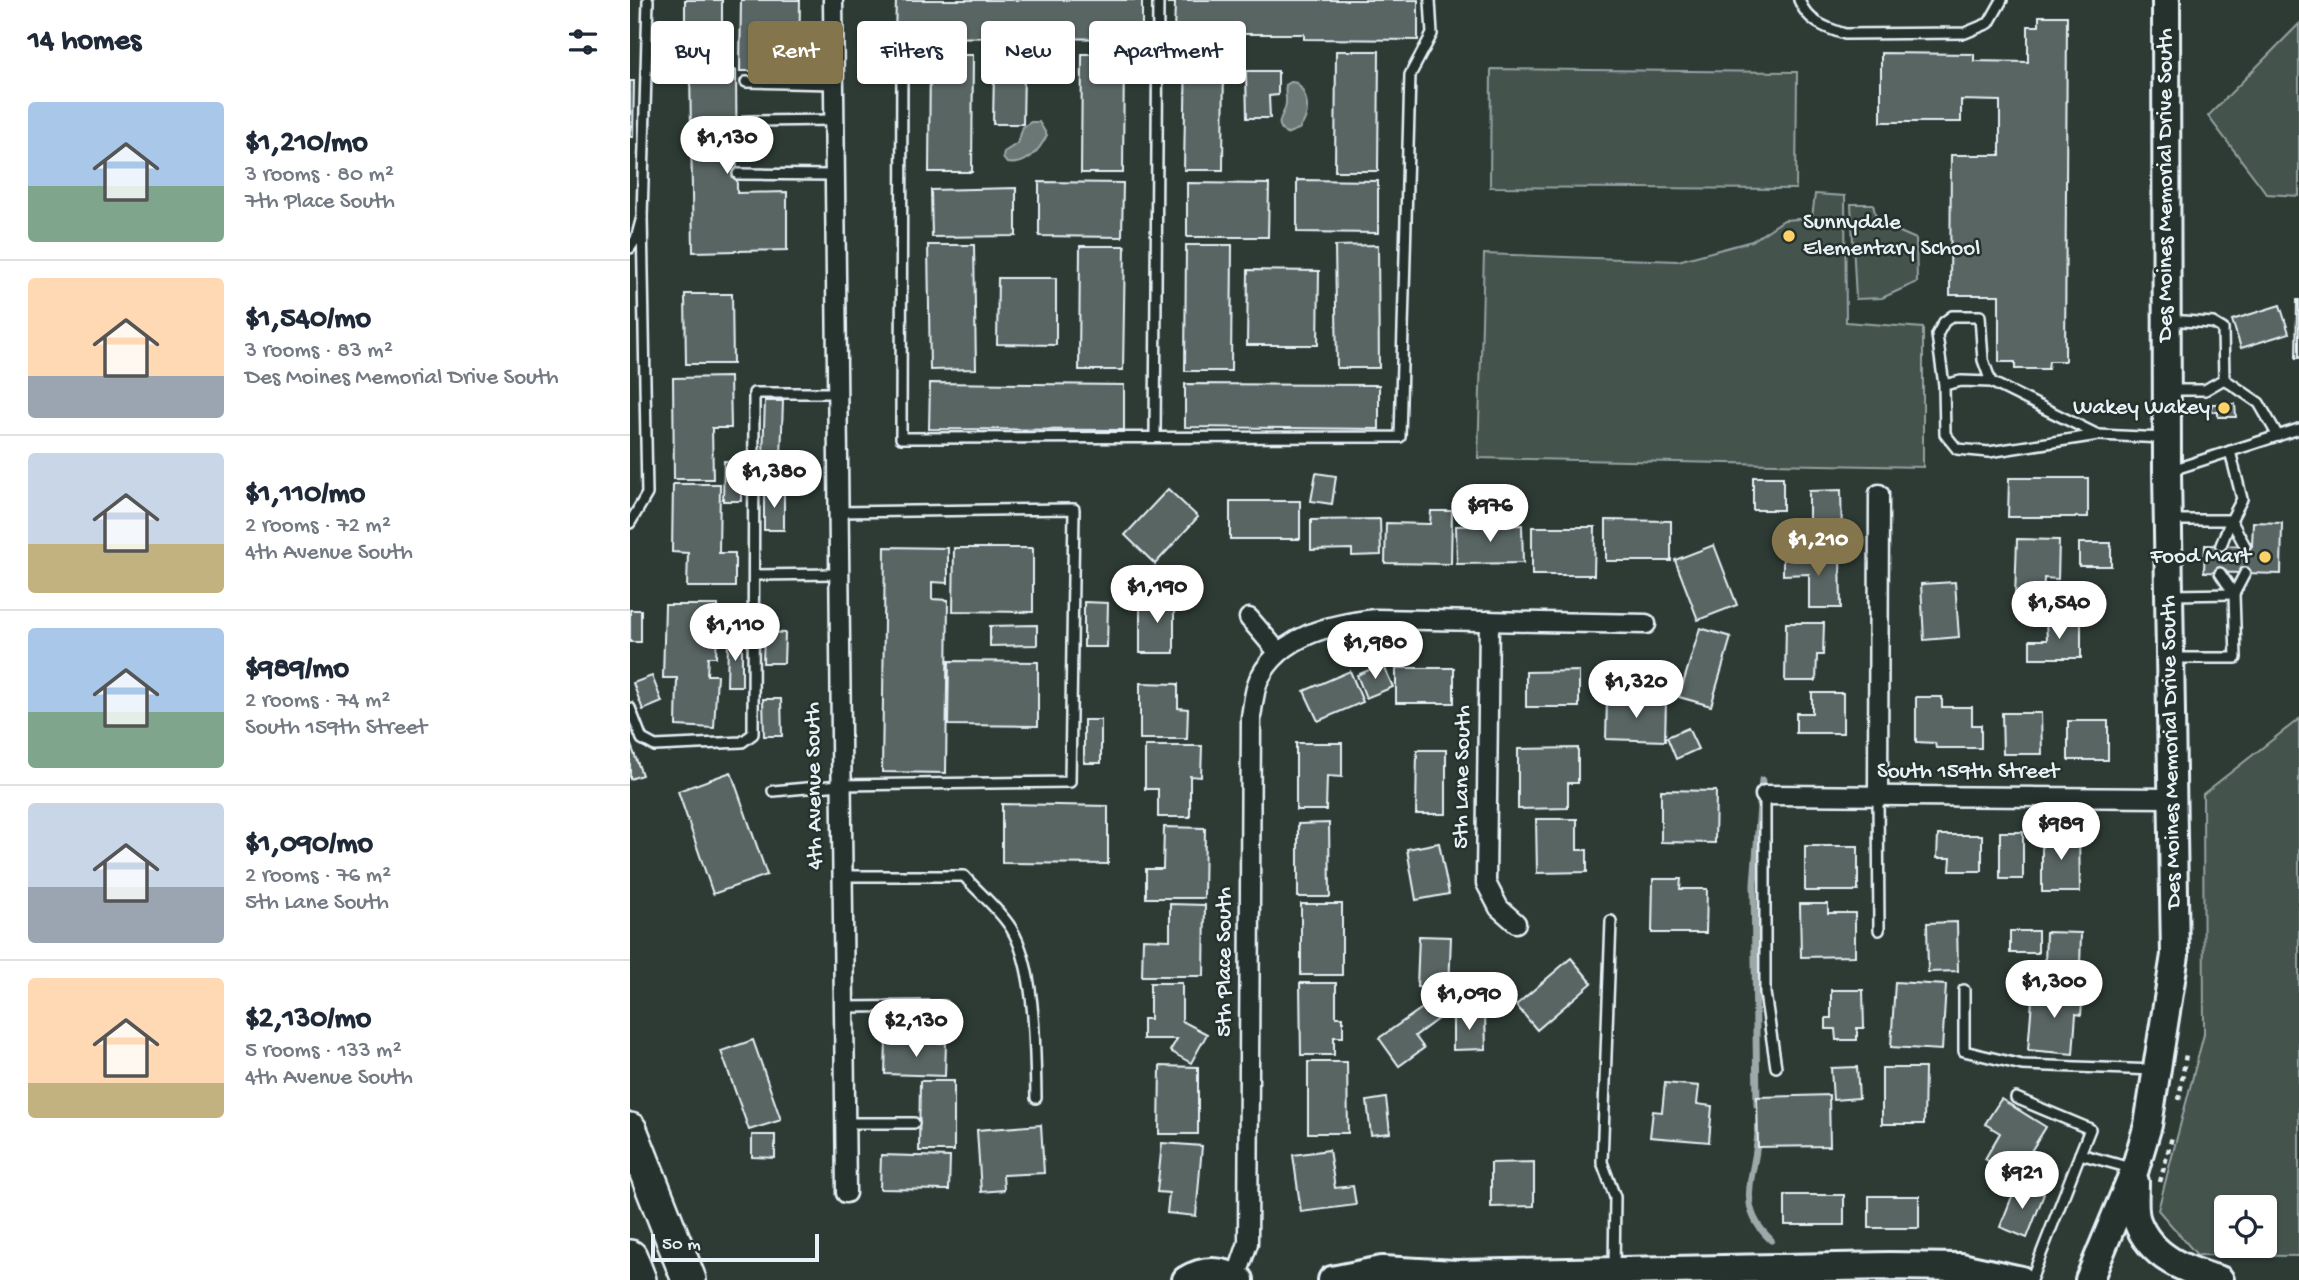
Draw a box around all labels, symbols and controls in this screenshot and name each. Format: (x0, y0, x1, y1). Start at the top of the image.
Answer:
chip: Buy (651, 21, 734, 84)
chip: Rent (748, 21, 843, 84)
chip: Filters (857, 21, 967, 84)
chip: New (981, 21, 1075, 84)
chip: Apartment (1089, 21, 1246, 84)
icon: filters (564, 23, 602, 61)
text: 14 homes (28, 25, 141, 60)
street label: Des Moines Memorial Drive South (2153, 28, 2180, 344)
pin: $1,130 (670, 116, 784, 176)
text: $1,130 (696, 125, 758, 152)
text: $1,210/mo (245, 127, 368, 162)
icon: home (84, 130, 168, 214)
text: 3 rooms · 80 m² (245, 162, 394, 189)
text: 7th Place South (245, 189, 395, 216)
place label: Sunnydale Elementary School (1803, 210, 1980, 263)
marker: Sunnydale Elementary School (1781, 228, 1797, 244)
text: $1,540/mo (245, 303, 371, 338)
icon: home (84, 306, 168, 390)
text: 3 rooms · 83 m² (245, 338, 393, 365)
text: Des Moines Memorial Drive South (245, 365, 559, 392)
place label: Wakey Wakey (2073, 395, 2210, 422)
marker: Wakey Wakey (2216, 400, 2232, 416)
pin: $1,380 (717, 450, 831, 510)
text: $1,380 (742, 459, 806, 486)
text: $1,110/mo (245, 478, 365, 513)
icon: home (84, 481, 168, 565)
pin: $976 (1449, 484, 1531, 544)
text: $976 (1467, 493, 1513, 520)
text: 2 rooms · 72 m² (245, 513, 391, 540)
pin: $1,210 (1761, 518, 1875, 578)
text: $1,210 (1788, 527, 1848, 554)
text: 4th Avenue South (245, 540, 413, 567)
place label: Food Mart (2149, 544, 2253, 571)
marker: Food Mart (2257, 549, 2273, 565)
pin: $1,190 (1100, 566, 1214, 625)
text: $1,190 (1127, 574, 1187, 601)
pin: $1,540 (2002, 582, 2116, 641)
text: $1,540 (2028, 590, 2090, 617)
street label: Des Moines Memorial Drive South (2156, 595, 2188, 911)
pin: $1,110 (678, 604, 792, 663)
text: $1,110 (706, 612, 764, 639)
pin: $1,980 (1318, 622, 1432, 681)
text: $1,980 (1343, 630, 1407, 657)
text: $989/mo (245, 653, 349, 688)
icon: home (84, 656, 168, 740)
pin: $1,320 (1579, 660, 1693, 720)
text: $1,320 (1604, 669, 1668, 696)
text: 2 rooms · 74 m² (245, 688, 390, 715)
street label: 4th Avenue South (800, 702, 830, 870)
street label: 5th Lane South (1448, 705, 1478, 849)
text: South 159th Street (245, 715, 427, 742)
street label: South 159th Street (1877, 759, 2061, 786)
pin: $989 (2020, 802, 2102, 862)
text: $989 (2038, 811, 2084, 838)
text: $1,090/mo (245, 828, 373, 863)
icon: home (84, 831, 168, 915)
text: 2 rooms · 76 m² (245, 863, 391, 890)
street label: 5th Place South (1212, 887, 1239, 1037)
text: 5th Lane South (245, 890, 389, 917)
pin: $1,300 (1997, 960, 2111, 1020)
text: $1,300 (2022, 969, 2086, 996)
pin: $1,090 (1412, 972, 1526, 1032)
text: $1,090 (1437, 981, 1501, 1008)
pin: $2,130 (859, 1000, 973, 1059)
text: $2,130/mo (245, 1003, 371, 1038)
icon: home (84, 1006, 168, 1090)
text: $2,130 (884, 1008, 948, 1035)
text: 5 rooms · 133 m² (245, 1038, 402, 1065)
text: 4th Avenue South (245, 1065, 413, 1092)
pin: $921 (1981, 1152, 2063, 1211)
text: $921 (2001, 1160, 2043, 1187)
map controls (2214, 1195, 2277, 1258)
button: locate (2214, 1195, 2277, 1258)
scale bar (651, 1231, 819, 1263)
text: 50 m (662, 1234, 701, 1257)

